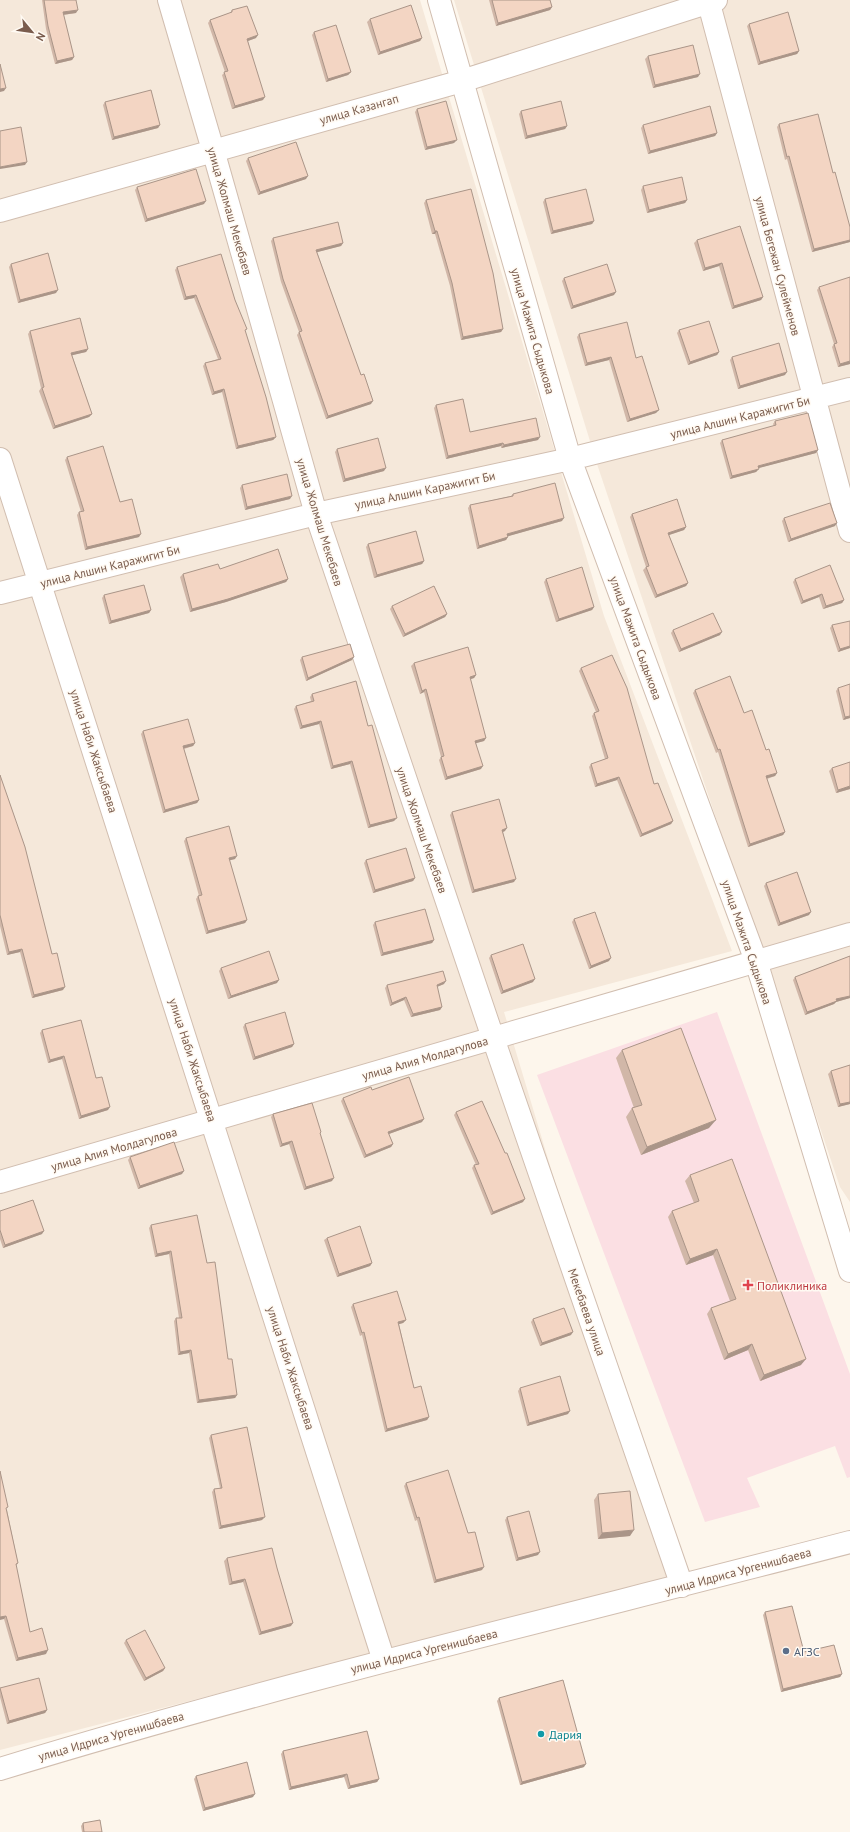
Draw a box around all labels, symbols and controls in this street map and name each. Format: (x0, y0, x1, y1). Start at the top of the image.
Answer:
north arrow (12, 12, 52, 52)
text: N (33, 30, 49, 43)
street label: улица Казангап (318, 91, 400, 127)
street label: улица Жолмаш Мекебаев (204, 145, 256, 277)
street label: улица Бегежан Сулейменов (752, 195, 804, 337)
street label: улица Мажита Сыдыкова (508, 266, 558, 396)
street label: улица Алшин Каражигит Би (669, 392, 811, 442)
street label: улица Жолмаш Мекебаев (293, 456, 347, 588)
street label: улица Алшин Каражигит Би (353, 468, 497, 512)
street label: улица Алшин Каражигит Би (39, 541, 181, 591)
street label: улица Мажита Сыдыкова (607, 574, 665, 702)
street label: улица Наби Жаксыбаева (67, 687, 121, 815)
street label: улица Жолмаш Мекебаев (393, 765, 451, 895)
street label: улица Мажита Сыдыкова (719, 878, 775, 1006)
street label: улица Наби Жаксыбаева (166, 996, 220, 1124)
street label: улица Алия Молдагулова (360, 1033, 490, 1083)
street label: улица Алия Молдагулова (49, 1124, 179, 1174)
street label: Мекебаева улица (565, 1266, 609, 1358)
place label: Поликлиника (757, 1278, 827, 1293)
marker: Поликлиника (742, 1279, 754, 1291)
street label: улица Наби Жаксыбаева (264, 1304, 318, 1432)
street label: улица Идриса Ургенишбаева (663, 1544, 813, 1598)
street label: улица Идриса Ургенишбаева (349, 1625, 499, 1677)
place label: АГЗС (794, 1644, 820, 1659)
marker: АГЗС (781, 1646, 791, 1656)
street label: улица Идриса Ургенишбаева (36, 1708, 186, 1764)
place label: Дария (549, 1727, 582, 1742)
marker: Дария (536, 1729, 546, 1739)

